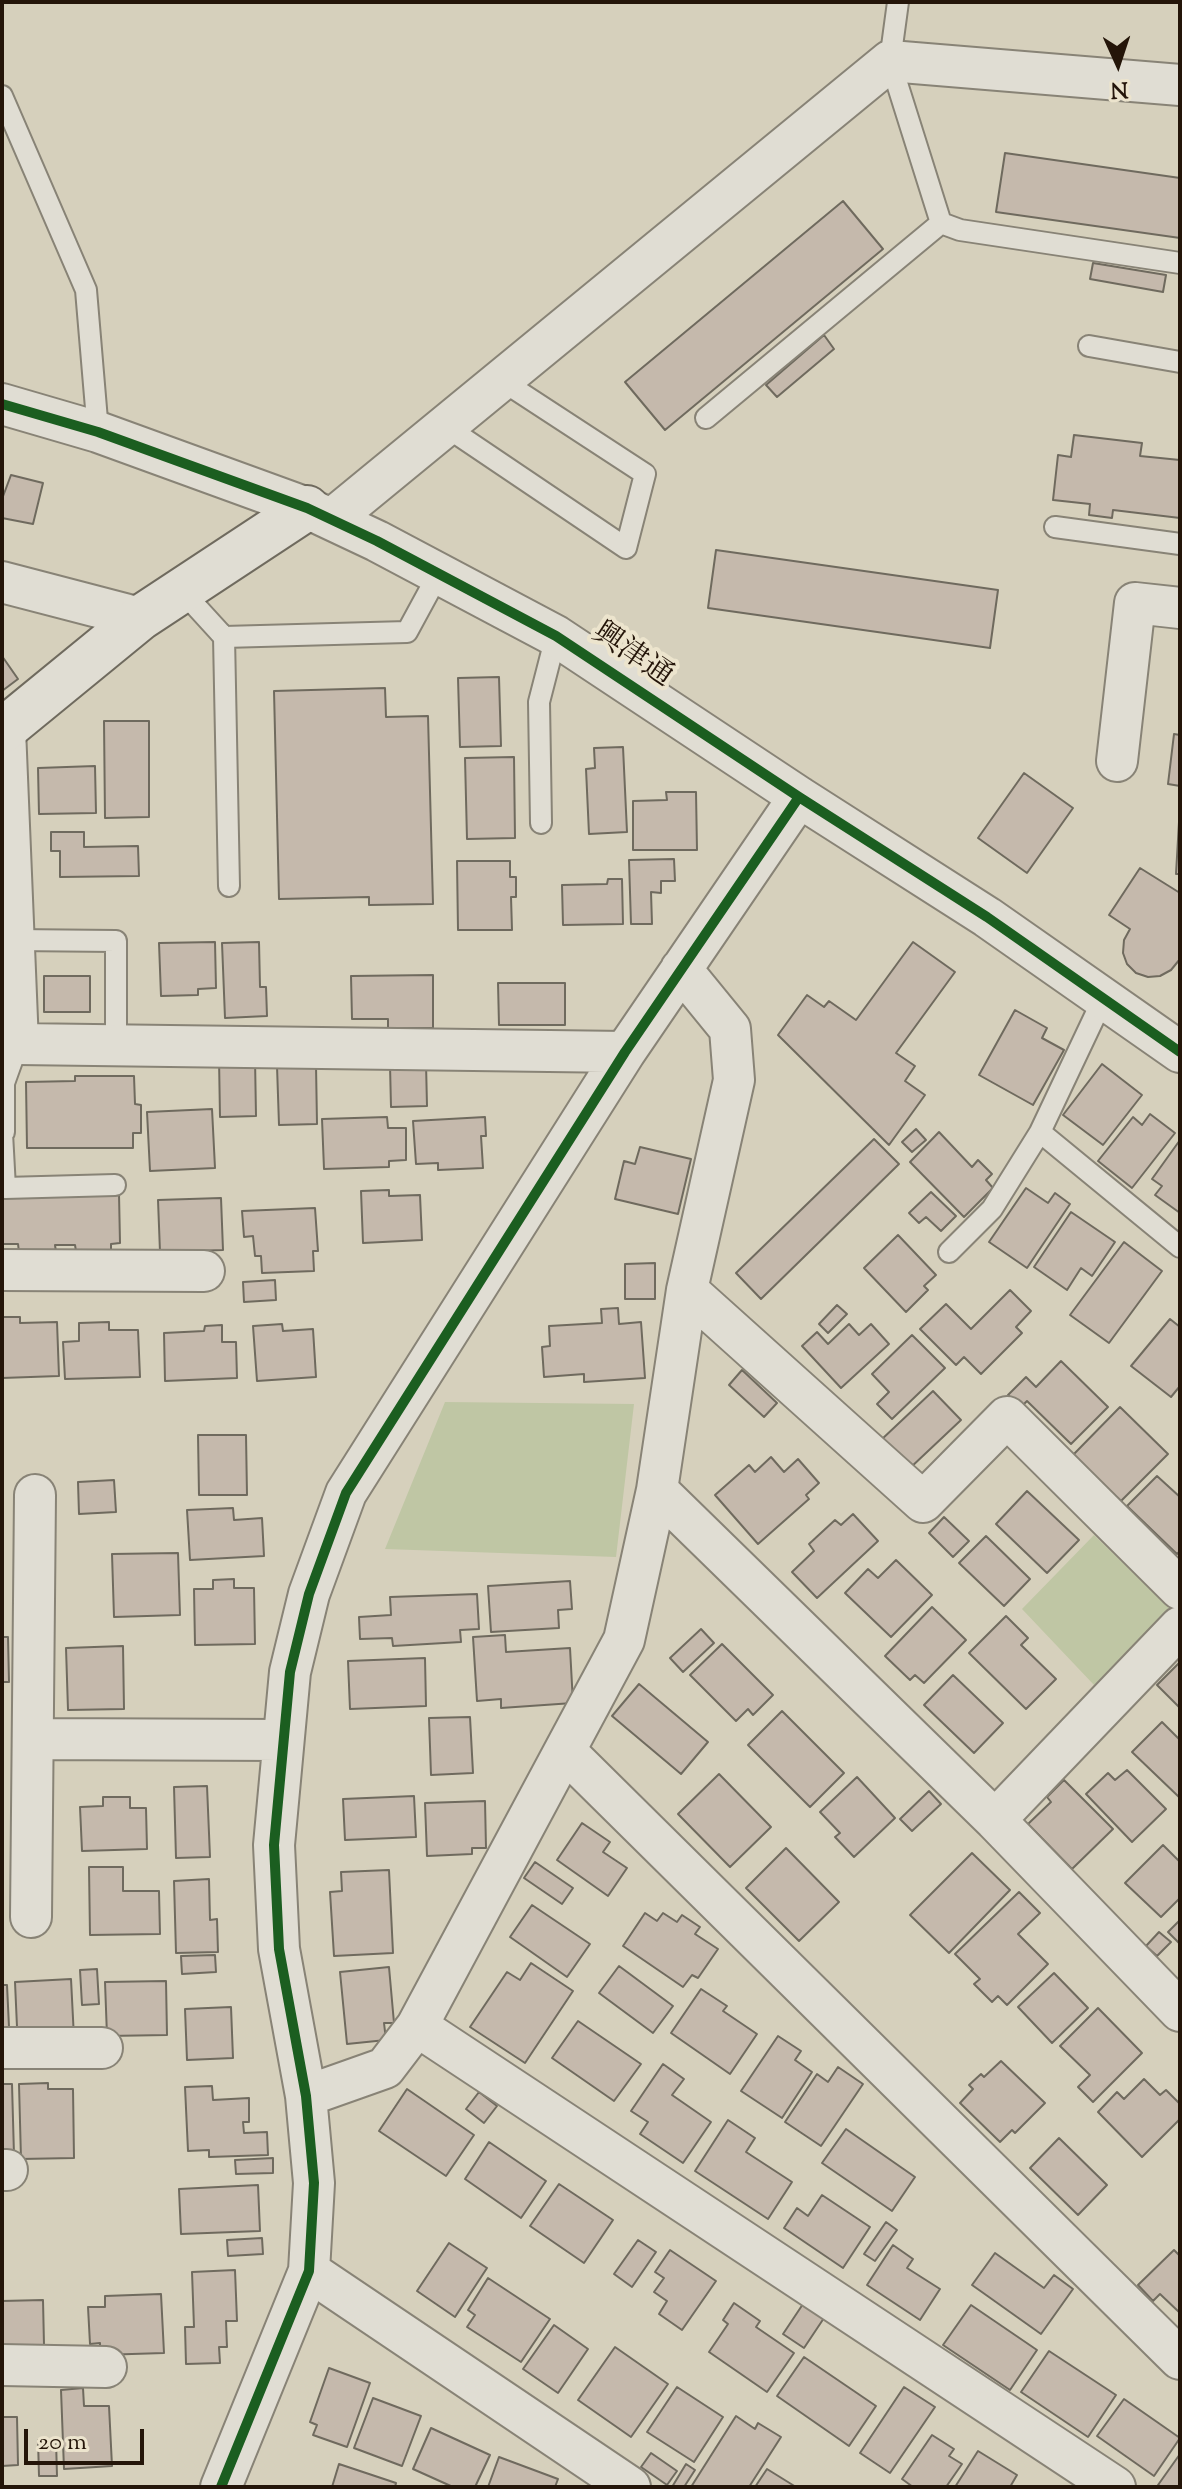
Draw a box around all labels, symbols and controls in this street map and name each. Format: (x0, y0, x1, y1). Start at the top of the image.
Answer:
north arrow (1078, 24, 1158, 104)
text: N (1110, 72, 1129, 104)
street label: 興津通 (584, 617, 678, 697)
scale bar (28, 2413, 148, 2463)
text: 20 m (38, 2426, 87, 2460)

